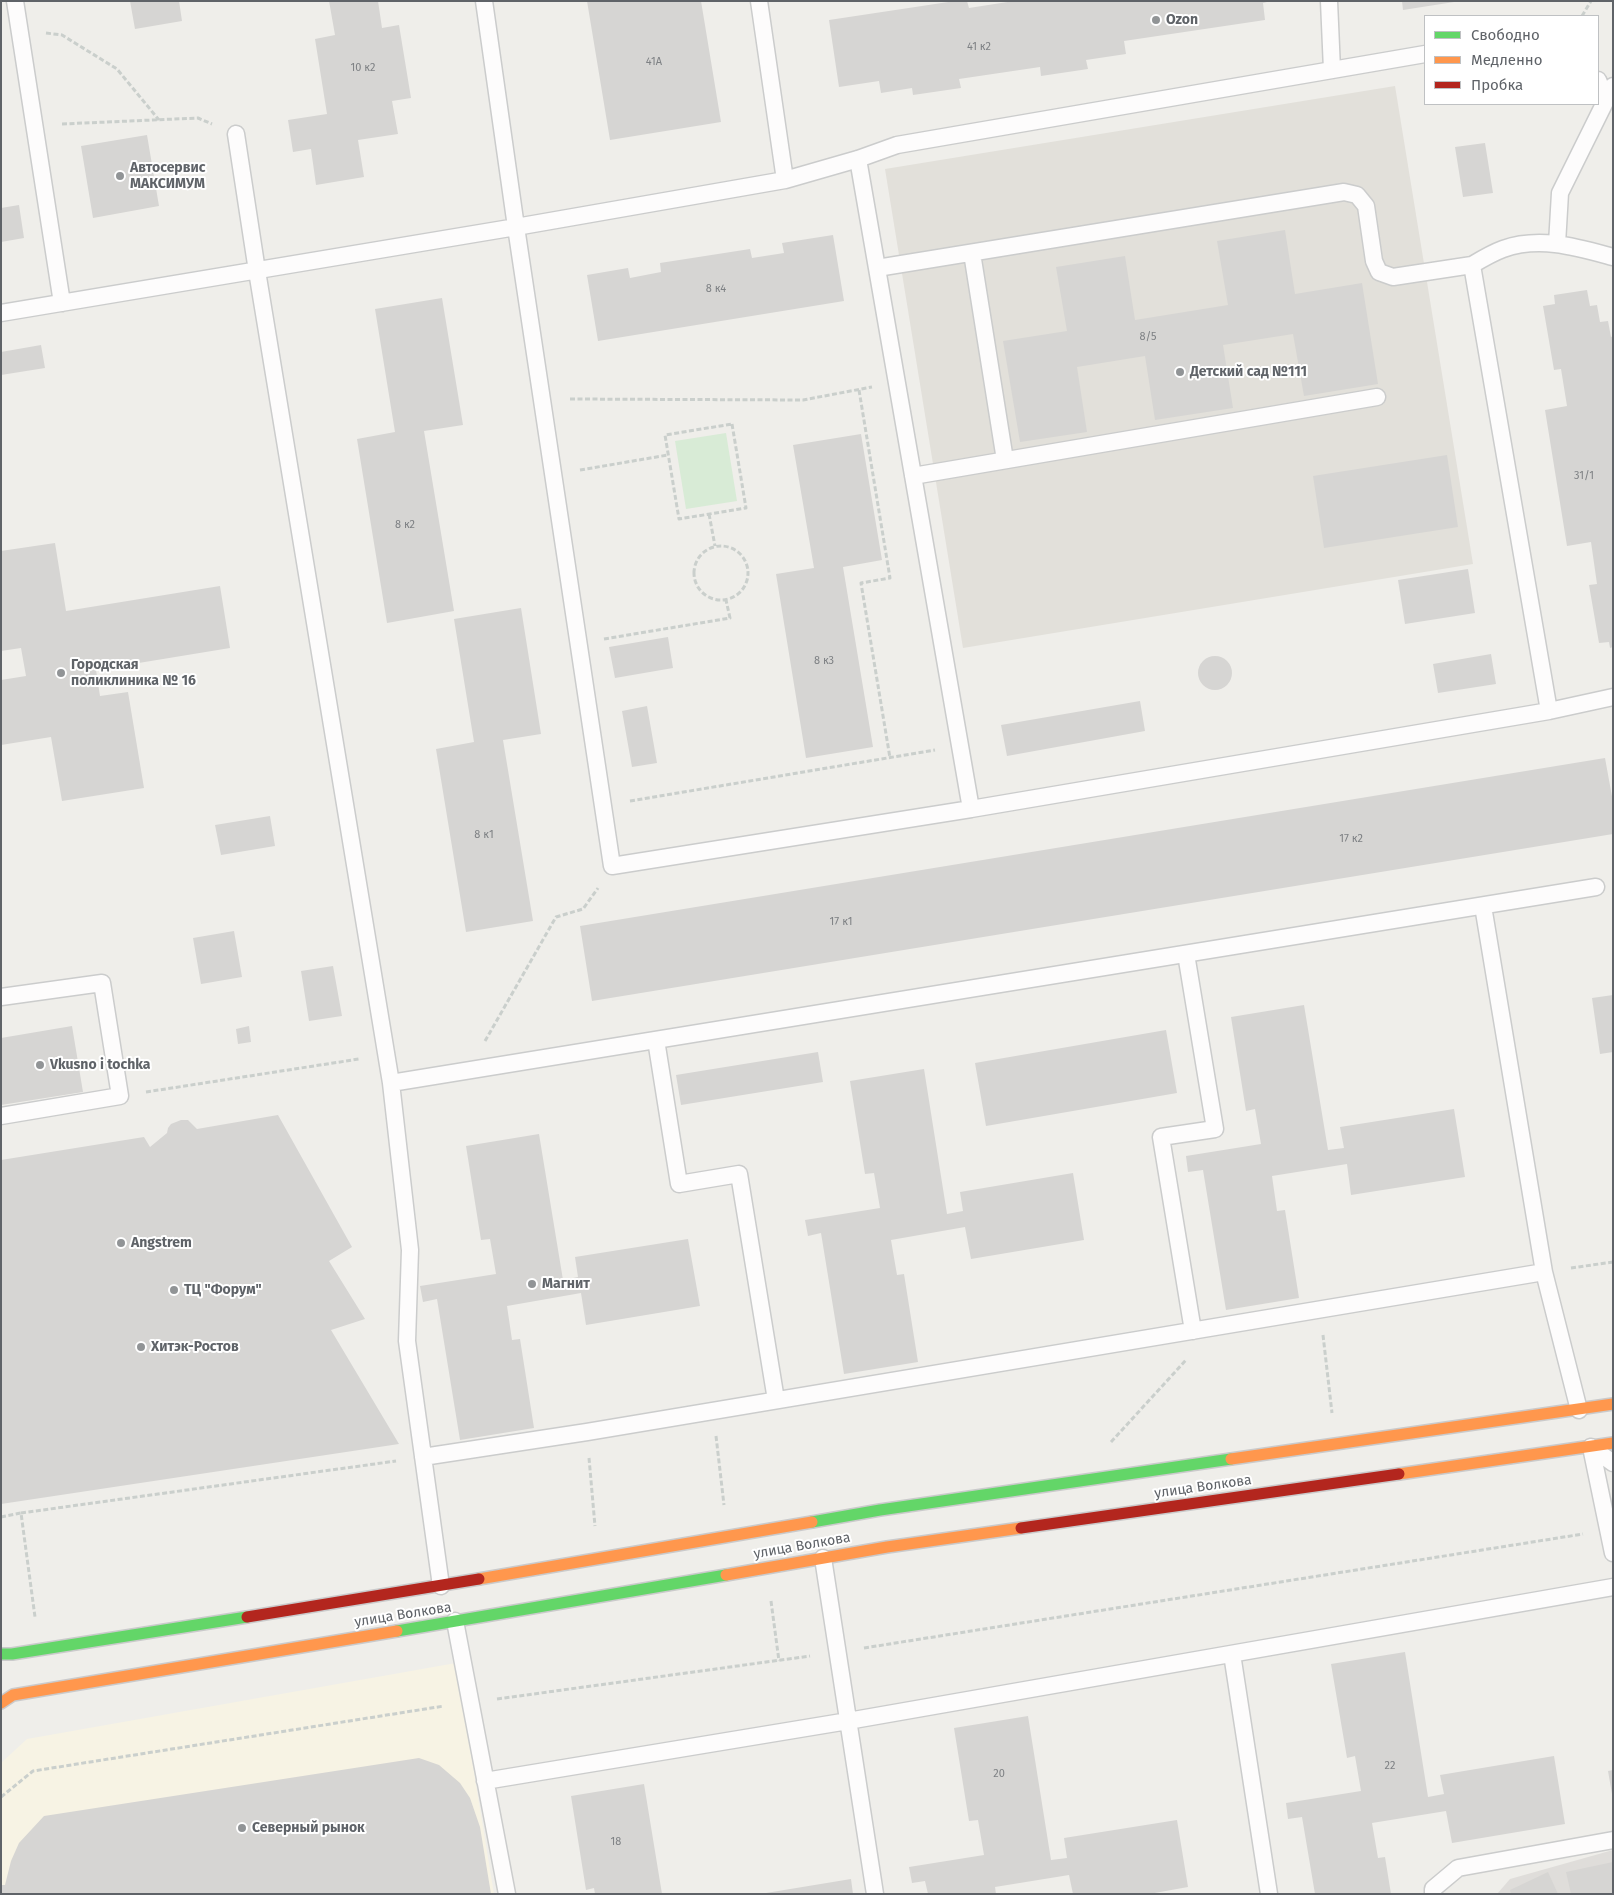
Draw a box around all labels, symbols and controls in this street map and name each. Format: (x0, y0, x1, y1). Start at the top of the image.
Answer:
place label: Ozon (1166, 12, 1198, 28)
marker: Ozon (1150, 14, 1162, 26)
legend (1424, 15, 1599, 105)
text: Свободно (1471, 26, 1540, 44)
house number: 41 к2 (967, 40, 991, 54)
text: Медленно (1471, 51, 1543, 69)
house number: 41А (646, 55, 662, 69)
house number: 10 к2 (351, 61, 375, 75)
text: Пробка (1471, 76, 1523, 94)
place label: Автосервис МАКСИМУМ (130, 160, 206, 192)
marker: Автосервис МАКСИМУМ (114, 170, 126, 182)
house number: 8 к4 (706, 282, 726, 296)
house number: 8/5 (1139, 330, 1157, 344)
place label: Детский сад №111 (1190, 364, 1307, 380)
marker: Детский сад №111 (1174, 366, 1186, 378)
house number: 31/1 (1574, 469, 1594, 483)
house number: 8 к2 (395, 518, 415, 532)
house number: 8 к3 (814, 654, 834, 668)
place label: Городская поликлиника № 16 (71, 657, 196, 690)
marker: Городская поликлиника № 16 (55, 667, 67, 679)
house number: 8 к1 (474, 828, 494, 842)
house number: 17 к2 (1339, 832, 1363, 846)
house number: 17 к1 (830, 915, 852, 929)
place label: Vkusno i tochka (50, 1057, 150, 1073)
marker: Vkusno i tochka (34, 1059, 46, 1071)
place label: Angstrem (131, 1235, 192, 1251)
marker: Angstrem (115, 1237, 127, 1249)
place label: Магнит (542, 1276, 590, 1292)
marker: Магнит (526, 1278, 538, 1290)
place label: ТЦ "Форум" (184, 1282, 262, 1298)
marker: ТЦ "Форум" (168, 1284, 180, 1296)
place label: Хитэк-Ростов (151, 1339, 239, 1355)
marker: Хитэк-Ростов (135, 1341, 147, 1353)
street label: улица Волкова (1153, 1472, 1253, 1502)
street label: улица Волкова (752, 1529, 852, 1563)
street label: улица Волкова (353, 1599, 453, 1631)
house number: 22 (1385, 1759, 1395, 1773)
house number: 20 (993, 1767, 1005, 1781)
place label: Северный рынок (252, 1820, 365, 1836)
marker: Северный рынок (236, 1822, 248, 1834)
house number: 18 (611, 1835, 621, 1849)

